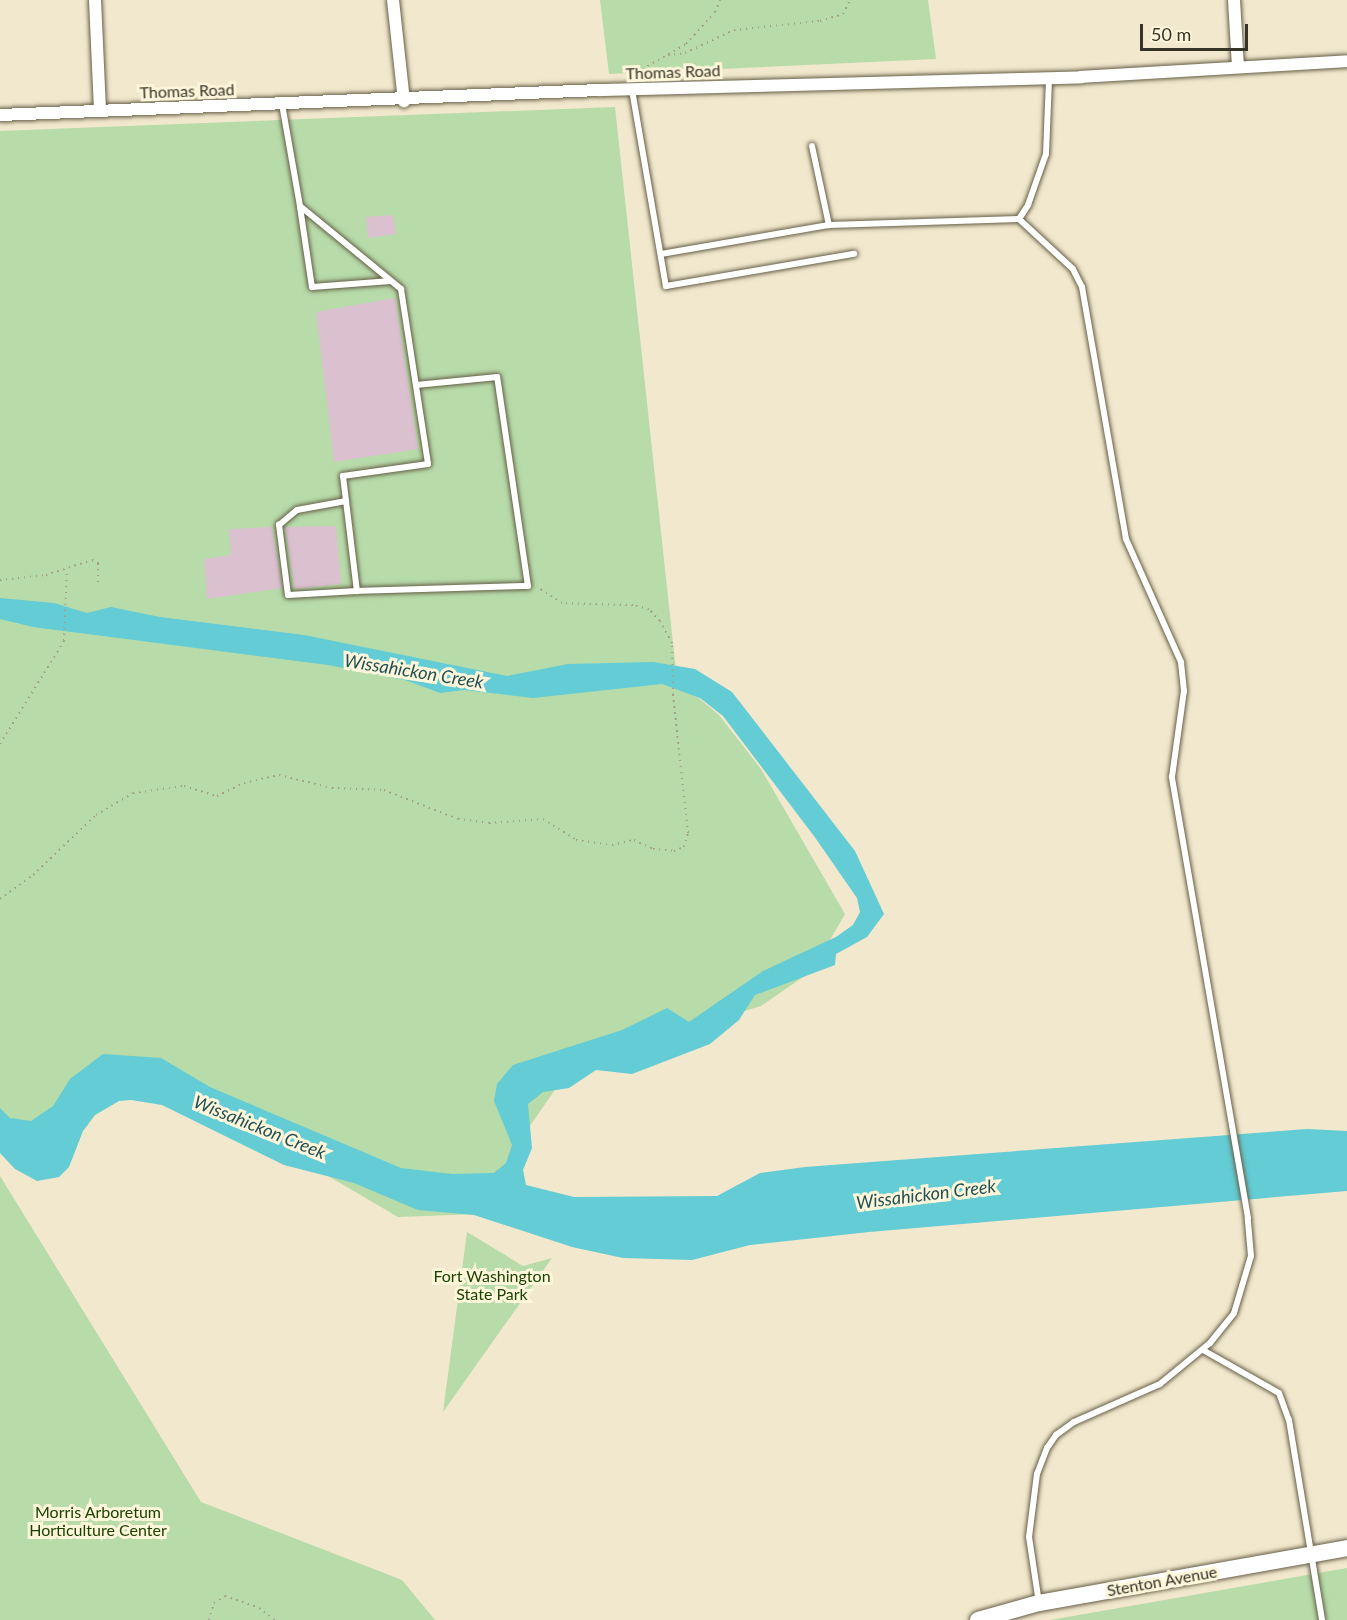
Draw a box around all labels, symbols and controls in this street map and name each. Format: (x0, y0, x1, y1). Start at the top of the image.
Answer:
scale bar (1143, 12, 1251, 50)
text: 50 m (1151, 23, 1191, 45)
street label: Thomas Road (625, 61, 721, 83)
street label: Thomas Road (139, 80, 235, 102)
water label: Wissahickon Creek (343, 649, 485, 693)
water label: Wissahickon Creek (191, 1091, 329, 1163)
water label: Wissahickon Creek (855, 1175, 997, 1213)
park label: Fort Washington State Park (433, 1266, 551, 1304)
park label: Morris Arboretum Horticulture Center (29, 1502, 167, 1540)
street label: Stenton Avenue (1105, 1562, 1219, 1600)

